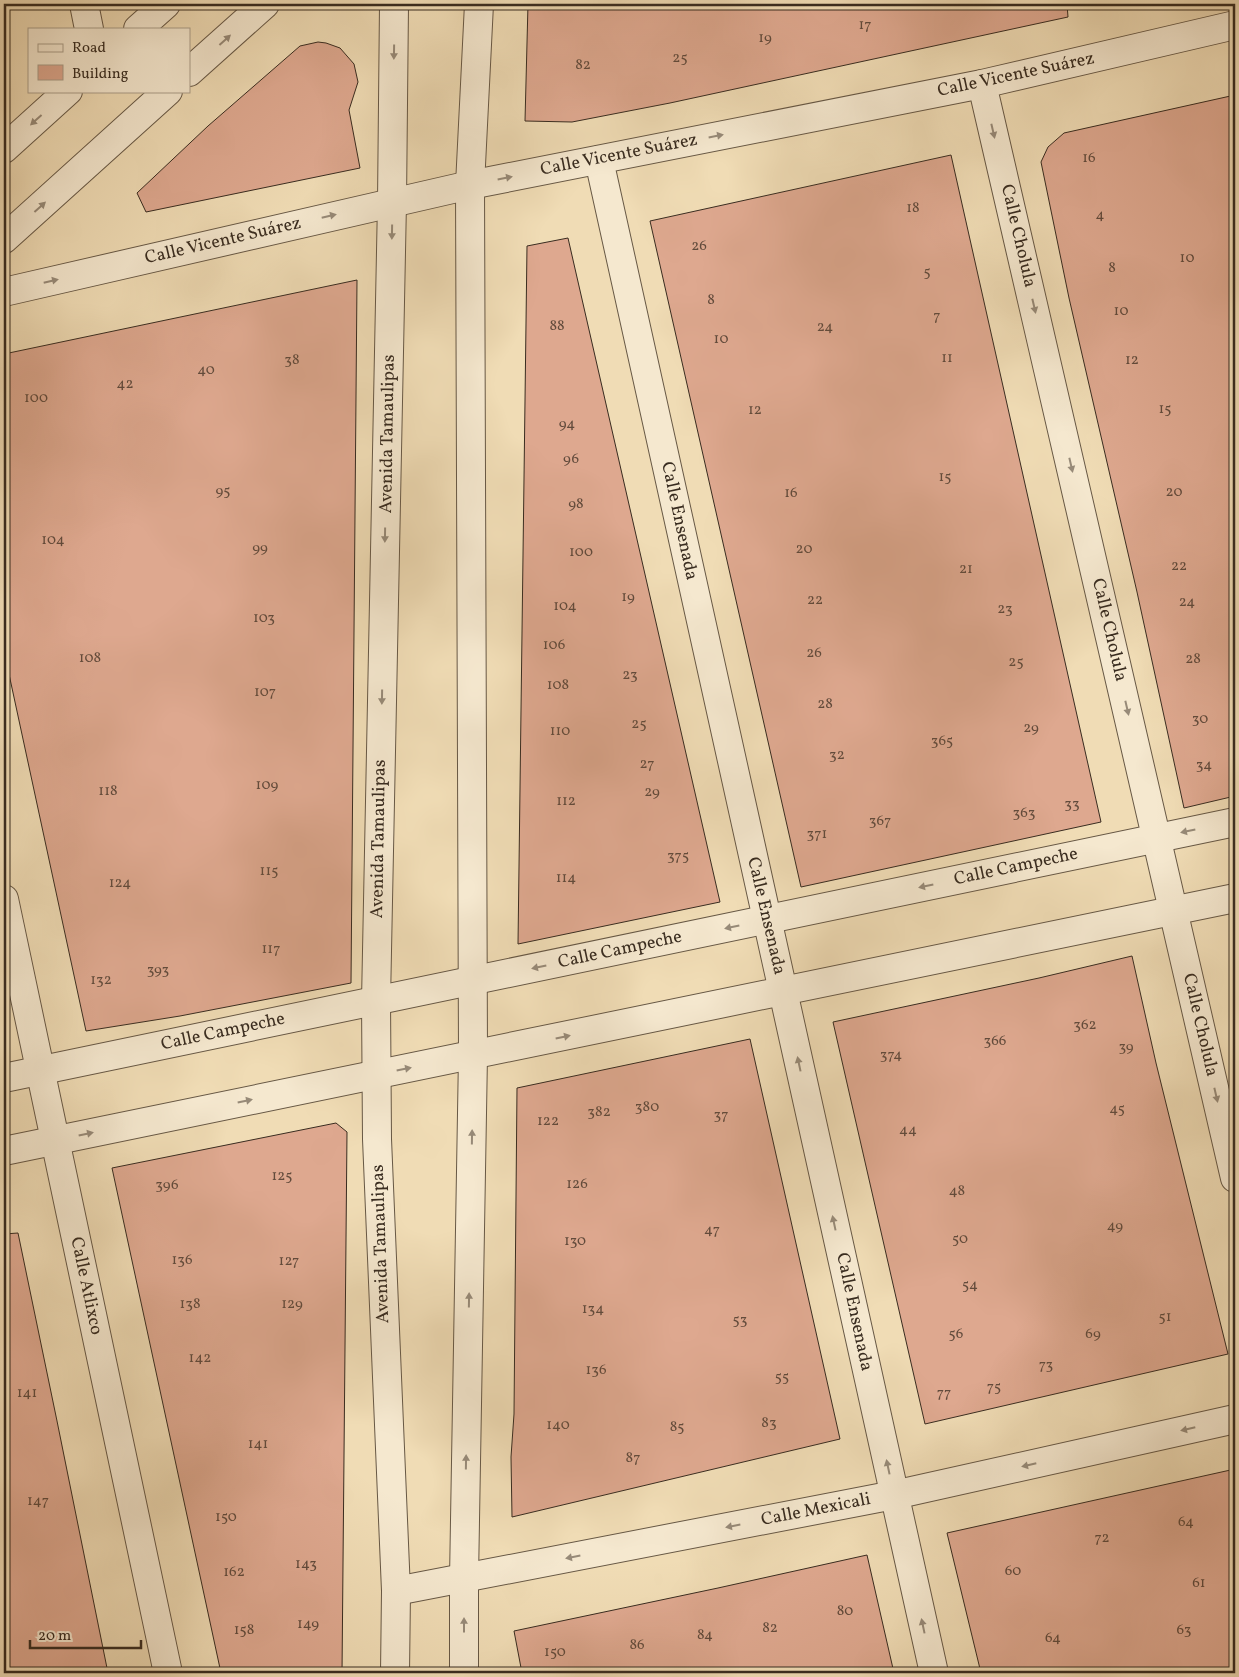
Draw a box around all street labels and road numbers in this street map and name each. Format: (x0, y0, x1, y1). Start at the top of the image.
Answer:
street label: Calle Vicente Suárez (935, 46, 1097, 104)
street label: Calle Vicente Suárez (538, 127, 700, 183)
street label: Calle Cholula (994, 182, 1042, 290)
street label: Calle Vicente Suárez (142, 211, 304, 271)
street label: Avenida Tamaulipas (374, 354, 402, 514)
street label: Calle Ensenada (654, 460, 704, 582)
street label: Calle Cholula (1085, 576, 1133, 684)
street label: Avenida Tamaulipas (365, 759, 393, 919)
street label: Calle Campeche (952, 842, 1080, 892)
street label: Calle Ensenada (740, 855, 792, 977)
street label: Calle Campeche (556, 925, 684, 975)
street label: Calle Cholula (1176, 971, 1224, 1079)
street label: Calle Campeche (159, 1007, 287, 1057)
street label: Avenida Tamaulipas (366, 1164, 396, 1324)
street label: Calle Atlixco (63, 1235, 109, 1337)
street label: Calle Ensenada (829, 1251, 879, 1373)
street label: Calle Mexicali (759, 1487, 873, 1533)

